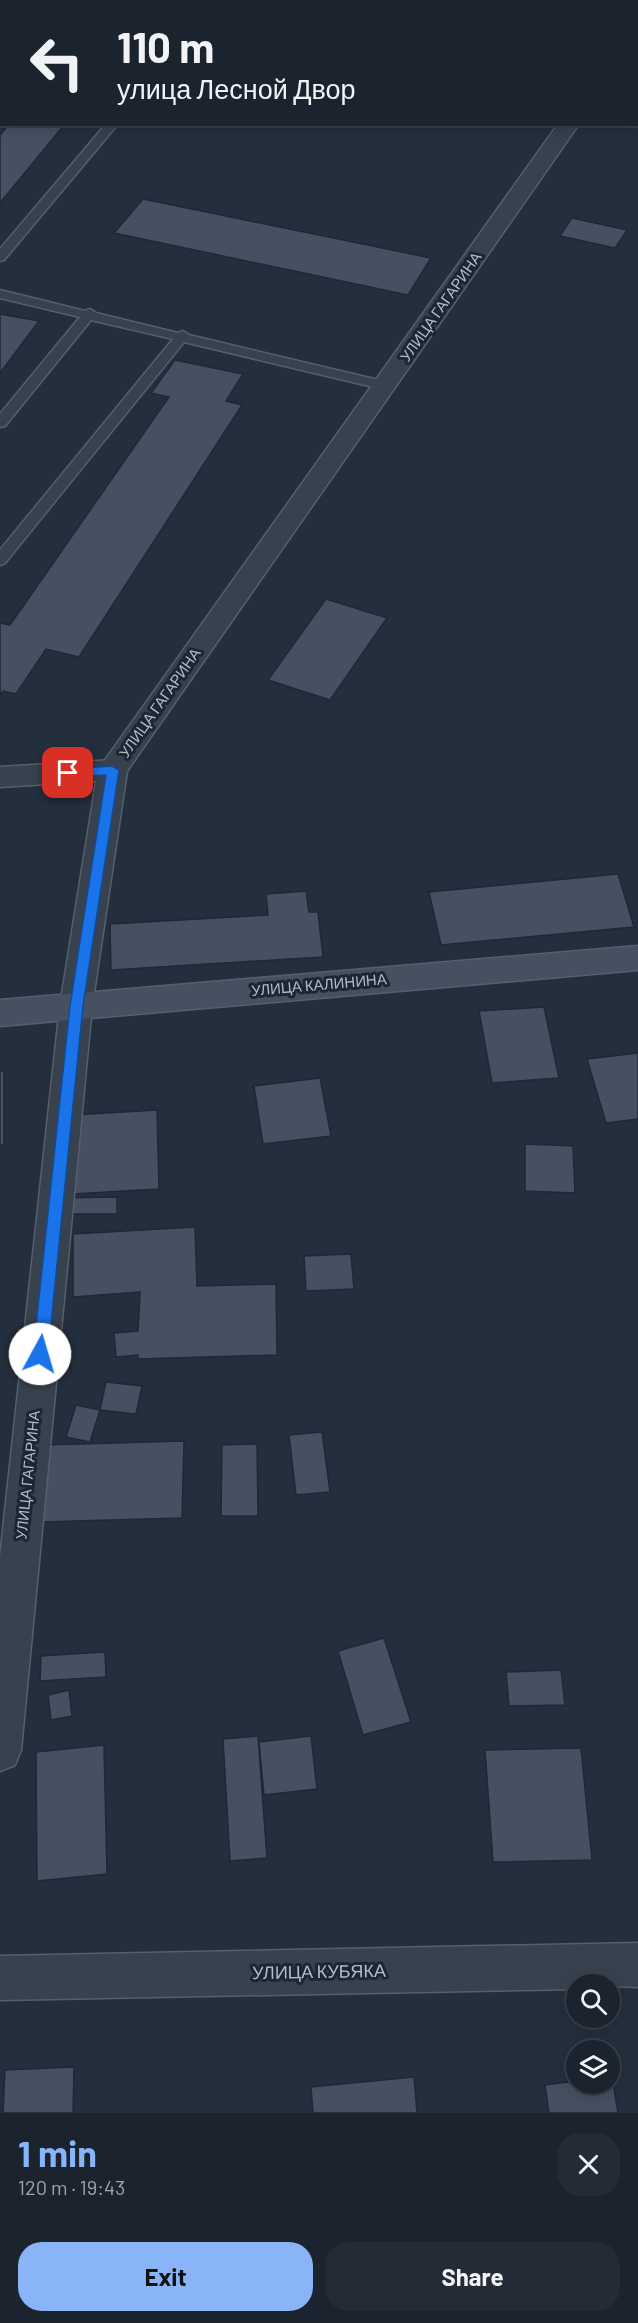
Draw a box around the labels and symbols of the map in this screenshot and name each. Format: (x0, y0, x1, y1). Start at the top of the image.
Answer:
street label: УЛИЦА ГАГАРИНА (396, 248, 485, 365)
street label: УЛИЦА ГАГАРИНА (115, 644, 204, 761)
pin (42, 747, 93, 798)
street label: УЛИЦА КАЛИНИНА (250, 969, 387, 999)
position arrow (8, 1322, 72, 1386)
street label: УЛИЦА ГАГАРИНА (11, 1409, 43, 1540)
street label: УЛИЦА КУБЯКА (252, 1959, 386, 1983)

